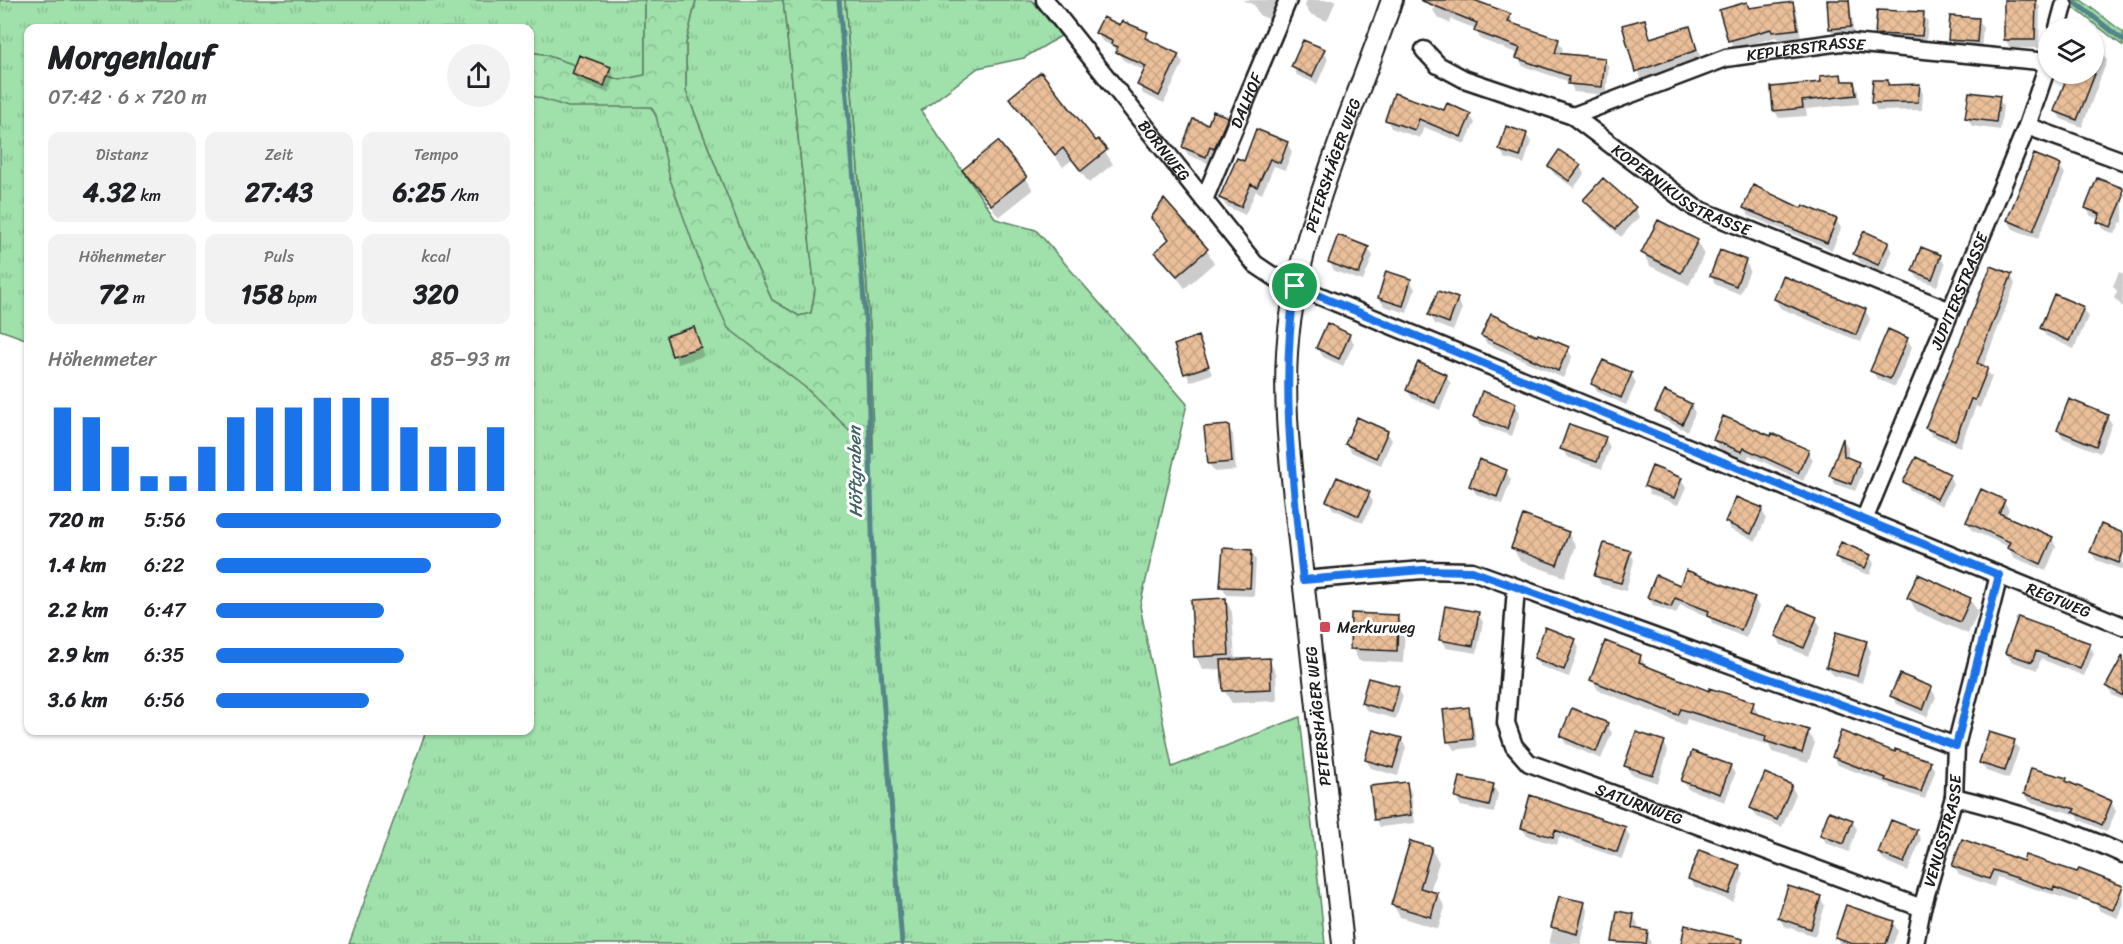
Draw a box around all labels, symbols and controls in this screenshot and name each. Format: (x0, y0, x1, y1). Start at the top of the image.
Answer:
map controls (2038, 18, 2104, 84)
button: layers (2038, 18, 2104, 84)
street label: KEPLERSTRASSE (1744, 27, 1867, 70)
text: Morgenlauf (48, 28, 215, 86)
button: share (447, 44, 510, 107)
street label: DALHOF (1221, 67, 1271, 133)
text: 07:42 · 6 × 720 m (48, 80, 207, 115)
street label: PETERSHÄGER WEG (1296, 94, 1369, 236)
street label: BORNWEG (1131, 113, 1199, 188)
street label: KOPERNIKUSSTRASSE (1606, 136, 1756, 244)
text: Distanz (96, 140, 148, 169)
text: Zeit (265, 140, 293, 169)
text: Tempo (414, 140, 458, 169)
text: 4.32 (83, 169, 136, 215)
text: 27:43 (245, 169, 313, 215)
text: 6:25 (393, 169, 446, 215)
text: km (136, 181, 161, 210)
text: /km (446, 181, 479, 210)
street label: JUPITERSTRASSE (1921, 227, 1996, 355)
text: Höhenmeter (79, 242, 165, 271)
text: Puls (264, 242, 294, 271)
text: kcal (421, 242, 451, 271)
pin (1269, 260, 1320, 311)
icon: arrive (1278, 269, 1311, 302)
text: 72 (99, 271, 129, 317)
text: 158 (241, 271, 284, 317)
text: 320 (413, 271, 459, 317)
text: m (129, 283, 145, 312)
text: bpm (284, 283, 317, 312)
text: Höhenmeter (48, 342, 156, 377)
text: 85–93 m (431, 342, 510, 377)
water label: Höftgraben (838, 424, 872, 518)
text: 720 m (48, 503, 104, 538)
text: 5:56 (144, 503, 186, 538)
text: 1.4 km (48, 548, 106, 583)
text: 6:22 (144, 548, 184, 583)
street label: REGTWEG (2022, 573, 2096, 626)
text: 2.2 km (48, 593, 108, 628)
text: 6:47 (144, 593, 185, 628)
place label: Merkurweg (1337, 613, 1415, 642)
marker: Merkurweg (1318, 620, 1332, 634)
text: 2.9 km (48, 638, 109, 673)
text: 6:35 (144, 638, 185, 673)
street label: PETERSHÄGER WEG (1296, 645, 1340, 787)
text: 3.6 km (48, 683, 108, 718)
text: 6:56 (144, 683, 185, 718)
street label: VENUSSTRASSE (1914, 773, 1969, 890)
street label: SATURNWEG (1591, 774, 1687, 833)

